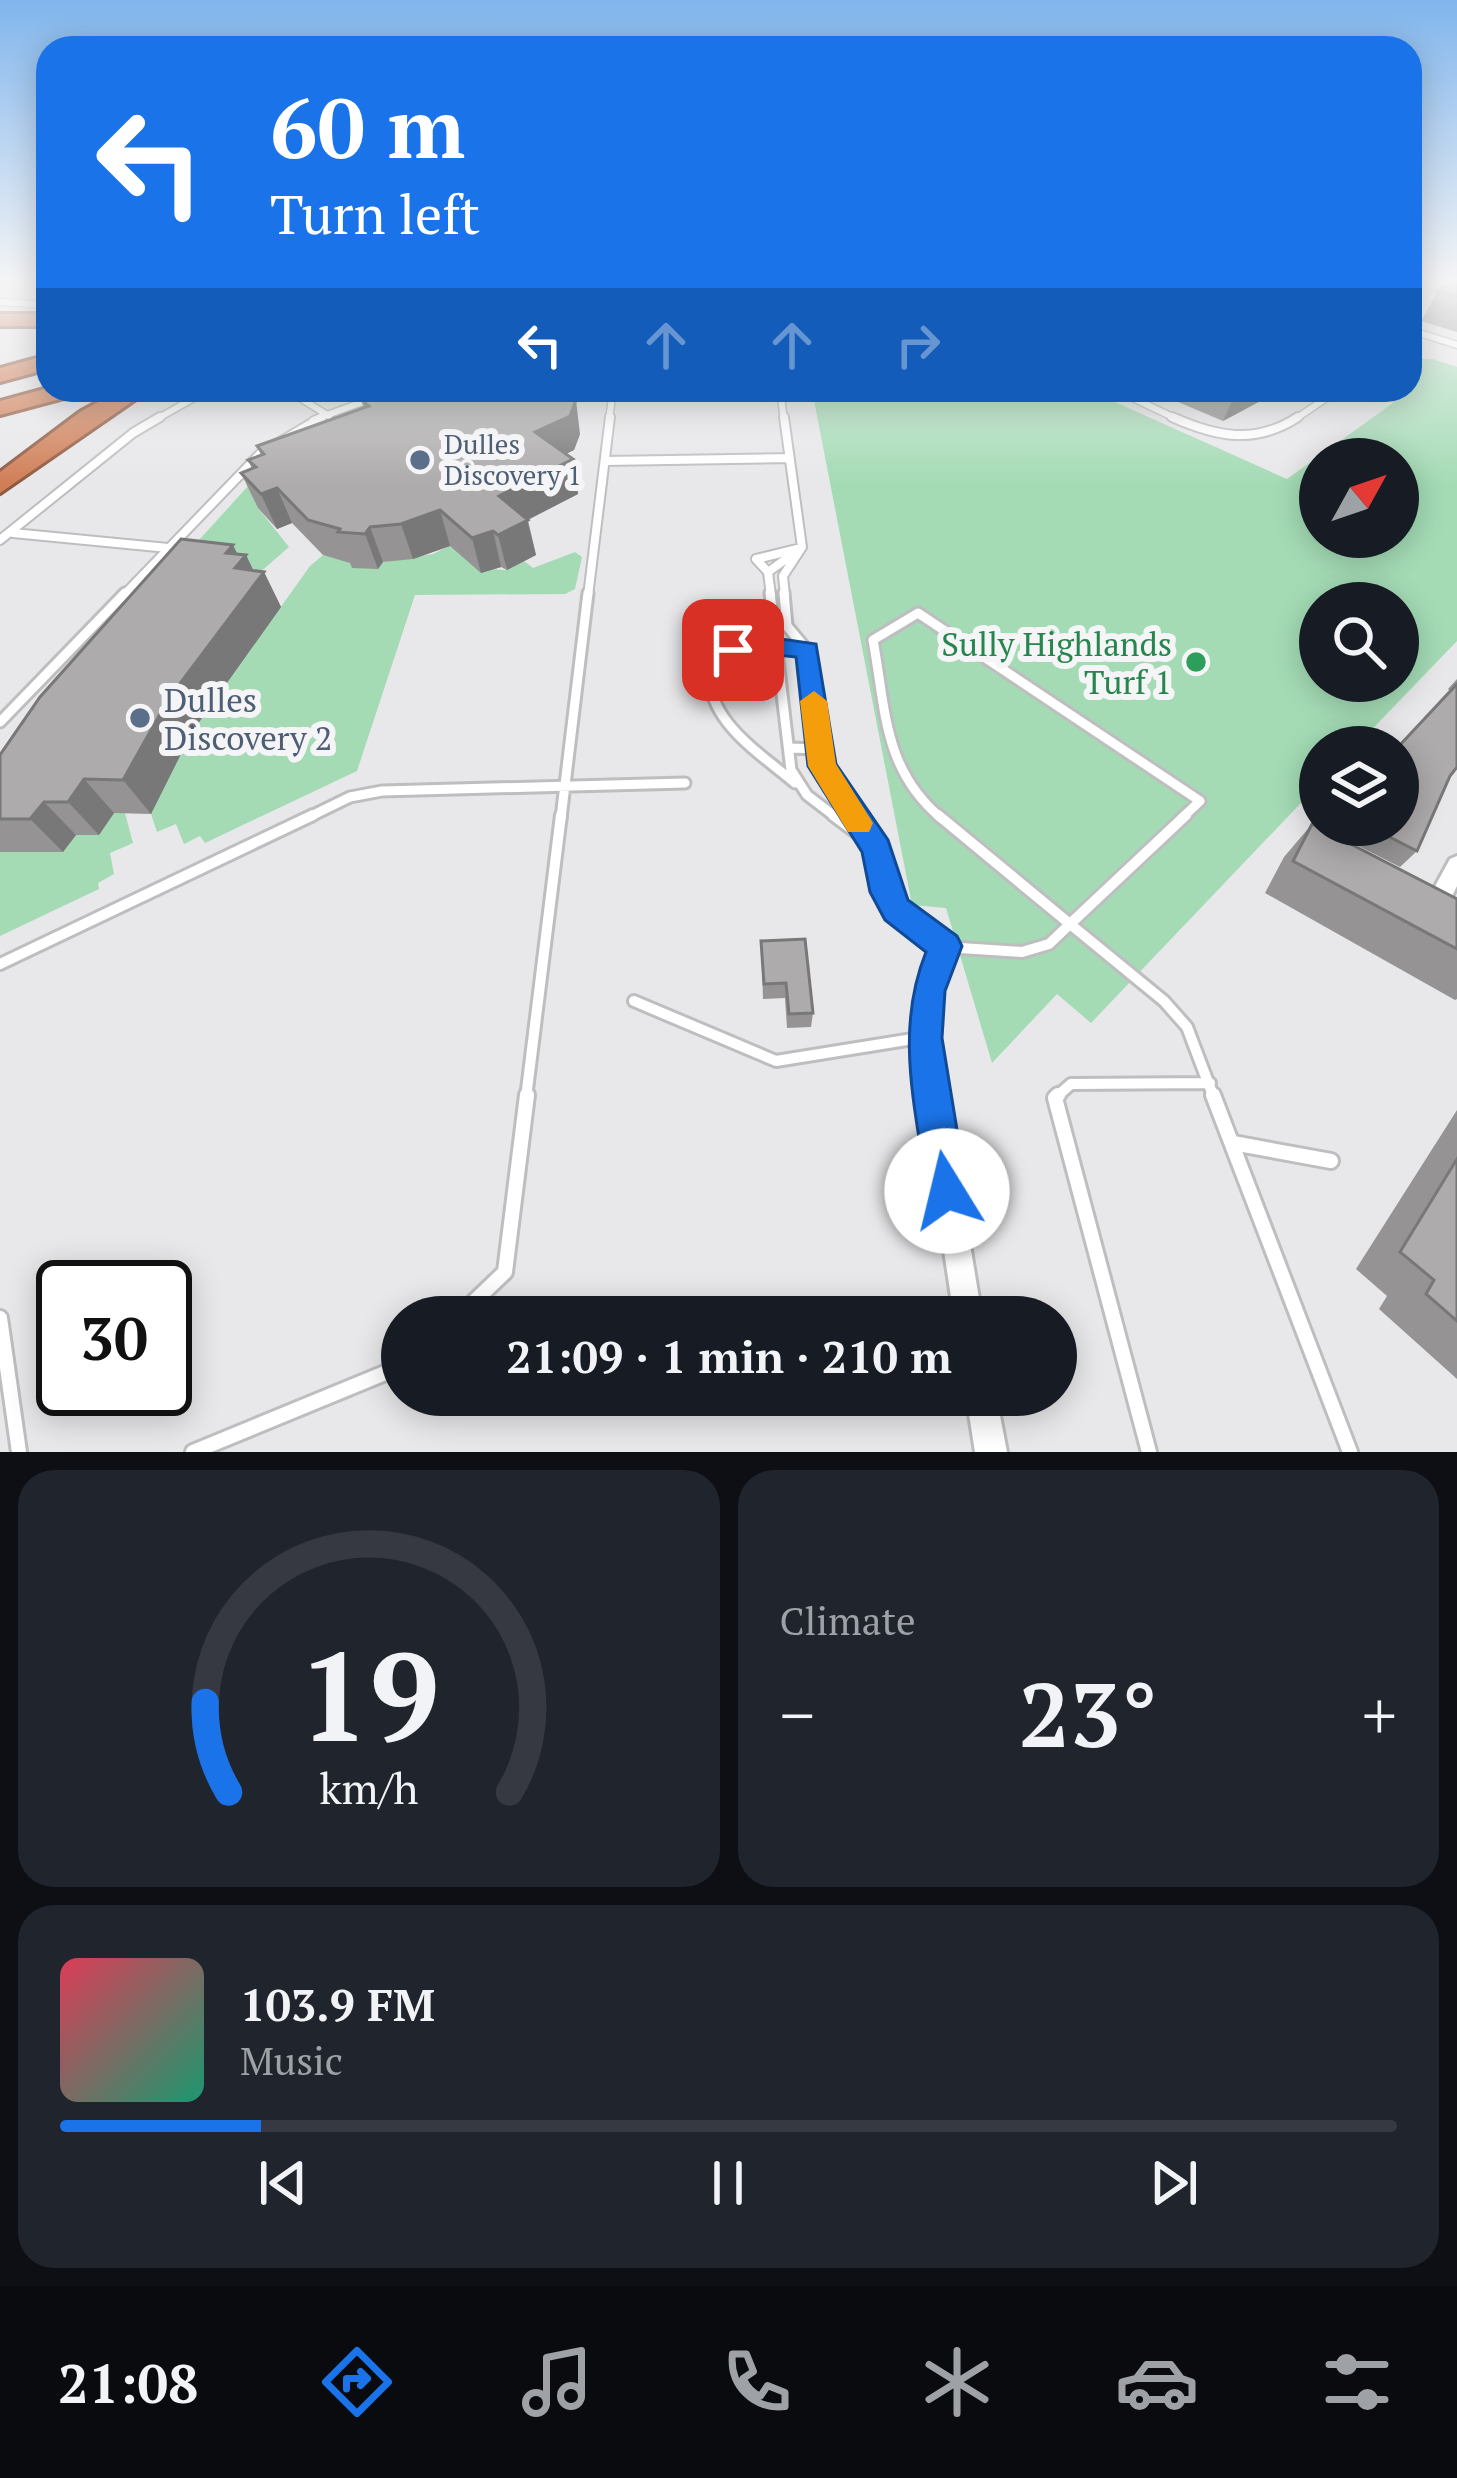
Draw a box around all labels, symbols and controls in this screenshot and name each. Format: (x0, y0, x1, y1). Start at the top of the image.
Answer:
text: 60 m (270, 71, 465, 182)
icon: left (72, 84, 228, 240)
text: Turn left (270, 178, 480, 249)
icon: left (507, 312, 573, 378)
icon: ahead (633, 312, 699, 378)
icon: ahead (759, 312, 825, 378)
icon: right (885, 312, 951, 378)
place label: Dulles Discovery 1 (444, 426, 582, 493)
north arrow (1299, 438, 1419, 558)
map controls (1299, 438, 1419, 846)
marker: Dulles Discovery 1 (407, 447, 433, 473)
button: search (1299, 582, 1419, 702)
pin (682, 599, 784, 701)
icon: arrive (700, 617, 766, 683)
place label: Sully Highlands Turf 1 (941, 622, 1172, 703)
marker: Sully Highlands Turf 1 (1183, 649, 1209, 675)
place label: Dulles Discovery 2 (164, 678, 332, 759)
marker: Dulles Discovery 2 (127, 705, 153, 731)
button: layers (1299, 726, 1419, 846)
position arrow (884, 1128, 1010, 1254)
speed limit sign: 30 (36, 1260, 192, 1416)
text: 21:09 · 1 min · 210 m (506, 1326, 952, 1386)
text: Climate (780, 1594, 916, 1646)
text: 19 (298, 1611, 439, 1777)
text: 23° (1019, 1653, 1158, 1773)
text: − (780, 1670, 815, 1758)
text: + (1362, 1670, 1397, 1758)
text: km/h (319, 1758, 418, 1815)
text: 103.9 FM (240, 1974, 435, 2034)
text: Music (240, 2034, 343, 2086)
icon: previous (250, 2150, 316, 2216)
icon: pause (695, 2150, 761, 2216)
icon: next (1141, 2150, 1207, 2216)
icon: directions (315, 2340, 399, 2424)
icon: music (515, 2340, 599, 2424)
icon: phone (715, 2340, 799, 2424)
icon: climate (915, 2340, 999, 2424)
icon: car (1115, 2340, 1199, 2424)
icon: filters (1315, 2340, 1399, 2424)
text: 21:08 (58, 2347, 199, 2418)

